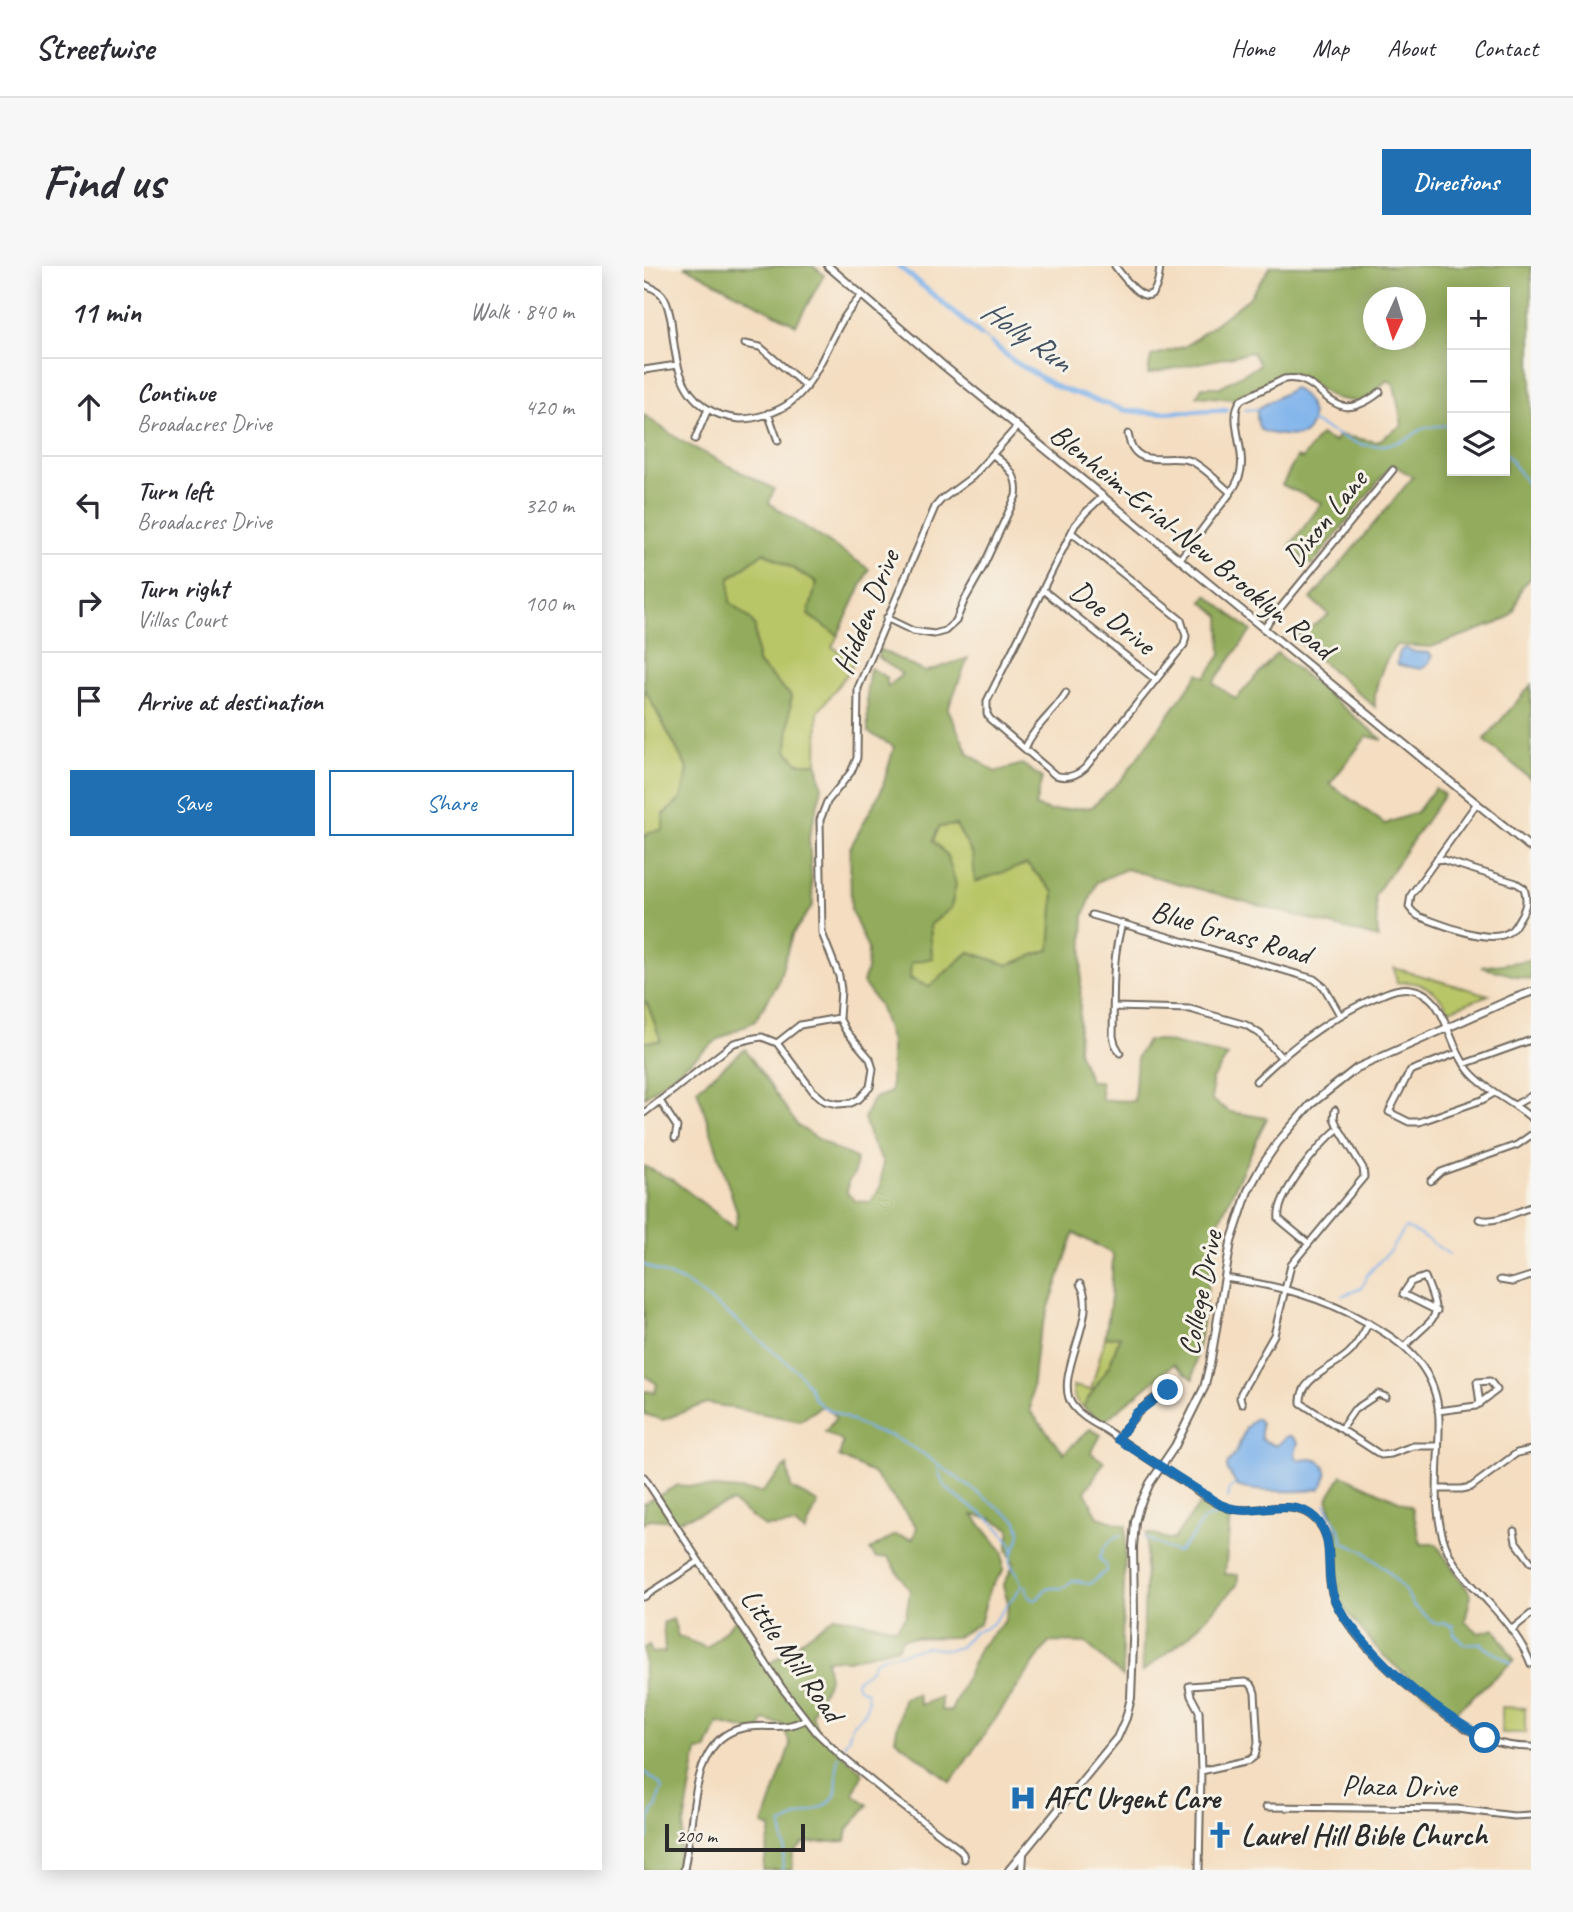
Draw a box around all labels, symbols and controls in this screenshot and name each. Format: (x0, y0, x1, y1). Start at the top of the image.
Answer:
text: Streetwise (35, 27, 154, 69)
text: Home (1231, 33, 1274, 63)
text: Map (1312, 33, 1349, 63)
text: About (1387, 33, 1435, 63)
text: Contact (1473, 33, 1538, 63)
button: Directions (1382, 149, 1531, 215)
text: Find us (42, 151, 164, 213)
north arrow (1363, 287, 1426, 350)
map controls (1447, 287, 1510, 476)
button: + (1447, 287, 1510, 350)
water label: Holly Run (974, 290, 1082, 383)
text: 11 min (70, 293, 141, 331)
text: Walk · 840 m (470, 297, 574, 326)
button: − (1447, 350, 1510, 413)
text: Continue (137, 376, 215, 409)
icon: ahead (70, 388, 108, 426)
text: 420 m (525, 393, 574, 422)
text: Broadacres Drive (137, 409, 272, 438)
button: layers (1447, 413, 1510, 476)
street label: Blenheim-Erial-New Brooklyn Road (1042, 415, 1345, 670)
street label: Dixon Lane (1275, 460, 1377, 574)
text: Turn left (137, 474, 212, 507)
icon: left (70, 486, 108, 524)
text: 320 m (525, 491, 574, 520)
text: Broadacres Drive (137, 507, 272, 536)
street label: Hidden Drive (824, 542, 909, 680)
street label: Doe Drive (1063, 571, 1165, 664)
text: Turn right (137, 572, 228, 605)
icon: right (70, 584, 108, 622)
text: 100 m (525, 589, 574, 618)
text: Villas Court (137, 605, 226, 634)
icon: arrive (70, 682, 108, 720)
text: Arrive at destination (137, 685, 323, 718)
button: Save (70, 770, 315, 836)
button: Share (329, 770, 574, 836)
street label: Blue Grass Road (1147, 891, 1319, 974)
street label: College Drive (1169, 1225, 1231, 1359)
route end (1152, 1374, 1183, 1405)
street label: Little Mill Road (732, 1581, 854, 1733)
route start (1469, 1722, 1500, 1753)
street label: Plaza Drive (1341, 1766, 1459, 1806)
place label: AFC Urgent Care (1044, 1779, 1222, 1817)
hospital icon: AFC Urgent Care (1008, 1783, 1038, 1813)
place label: Laurel Hill Bible Church (1241, 1816, 1489, 1854)
church icon: Laurel Hill Bible Church (1205, 1820, 1235, 1850)
scale bar (665, 1821, 805, 1853)
text: 200 m (676, 1824, 717, 1848)

